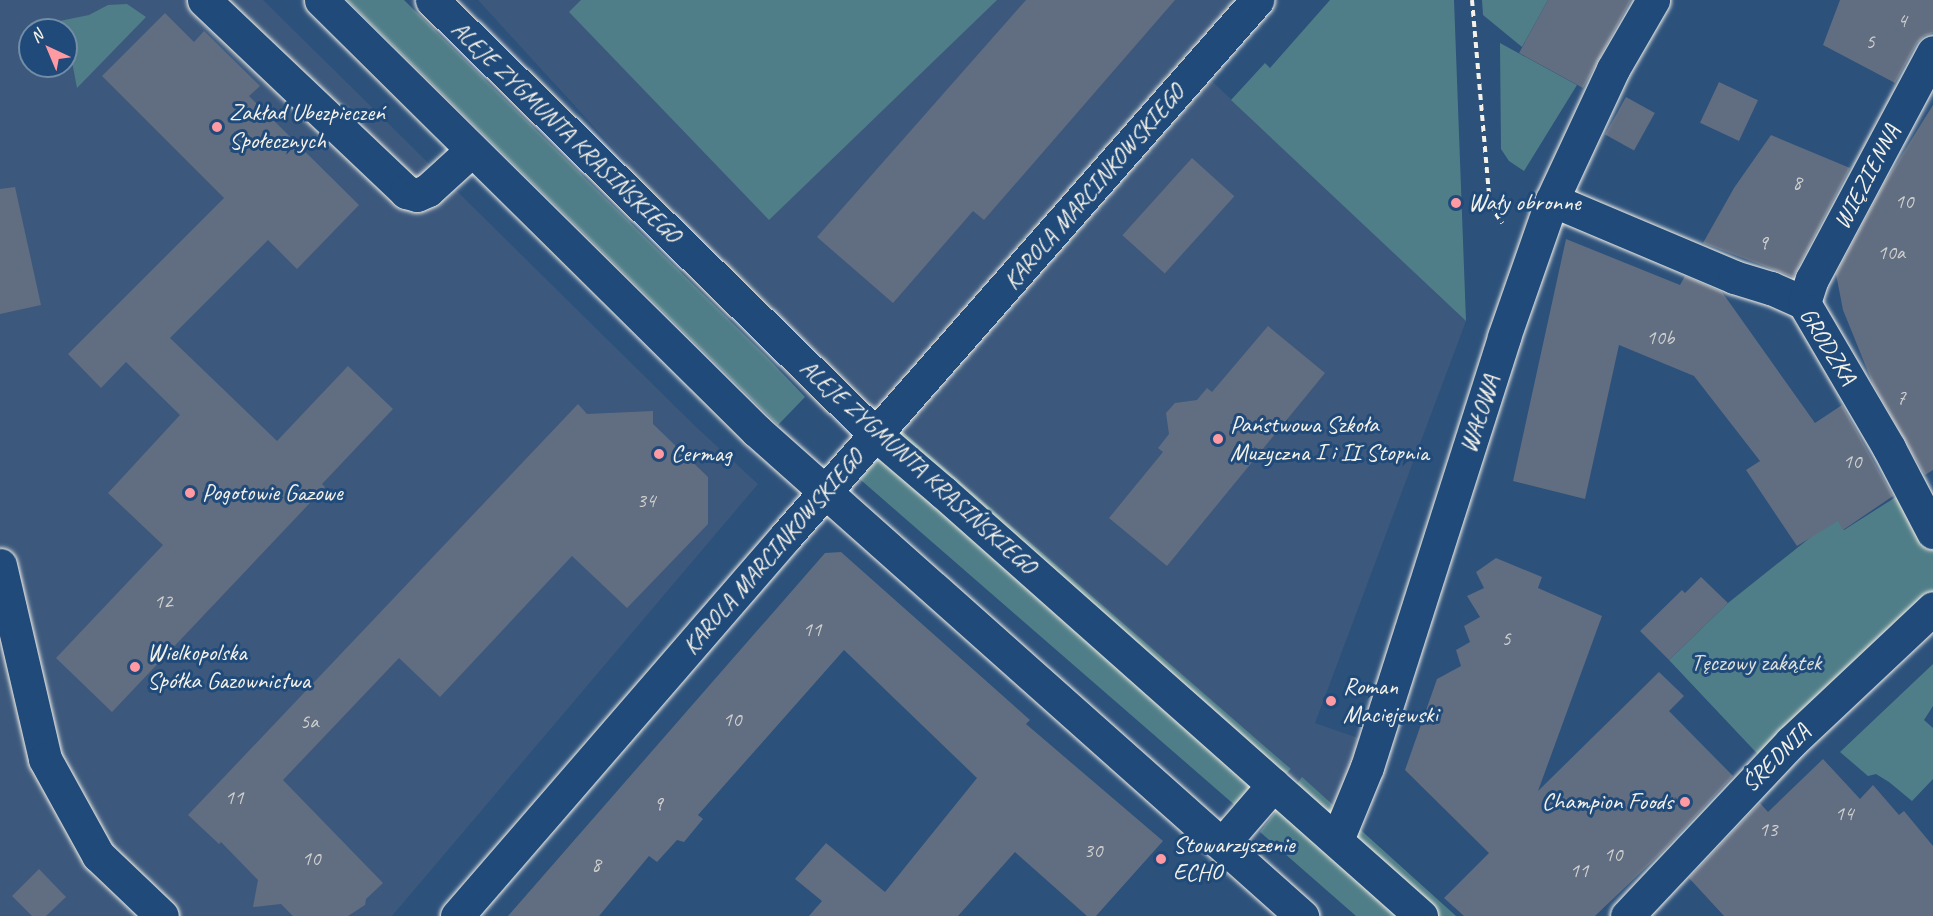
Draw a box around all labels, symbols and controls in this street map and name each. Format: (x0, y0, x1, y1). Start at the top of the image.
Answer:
house number: 4 (1897, 7, 1907, 33)
street label: ALEJE ZYGMUNTA KRASIŃSKIEGO (446, 15, 686, 249)
north arrow (18, 18, 78, 78)
text: N (26, 26, 47, 47)
house number: 5 (1865, 28, 1875, 54)
street label: KAROLA MARCINKOWSKIEGO (997, 79, 1191, 295)
place label: Zakład Ubezpieczeń Społecznych (229, 99, 385, 155)
marker: Zakład Ubezpieczeń Społecznych (210, 120, 224, 134)
street label: WIĘZIENNA (1827, 120, 1907, 234)
house number: 8 (1792, 169, 1802, 195)
house number: 10 (1895, 188, 1913, 214)
place label: Wały obronne (1468, 189, 1581, 217)
marker: Wały obronne (1449, 196, 1463, 210)
house number: 9 (1758, 229, 1768, 255)
house number: 10a (1877, 239, 1905, 265)
street label: GRODZKA (1793, 302, 1863, 390)
house number: 10b (1646, 324, 1674, 350)
street label: ALEJE ZYGMUNTA KRASIŃSKIEGO (795, 354, 1041, 580)
street label: WAŁOWA (1454, 372, 1506, 456)
house number: 7 (1896, 384, 1906, 410)
place label: Państwowa Szkoła Muzyczna I i II Stopnia (1230, 411, 1429, 467)
marker: Państwowa Szkoła Muzyczna I i II Stopnia (1211, 432, 1225, 446)
place label: Cermag (671, 440, 732, 468)
street label: KAROLA MARCINKOWSKIEGO (676, 444, 870, 660)
marker: Cermag (652, 447, 666, 461)
house number: 10 (1843, 448, 1861, 474)
place label: Pogotowie Gazowe (202, 479, 343, 507)
marker: Pogotowie Gazowe (183, 486, 197, 500)
house number: 34 (637, 487, 655, 513)
house number: 12 (154, 588, 172, 614)
house number: 11 (803, 616, 821, 642)
house number: 5 (1501, 625, 1511, 651)
place label: Wielkopolska Spółka Gazownictwa (147, 639, 312, 695)
park label: Tęczowy zakątek (1690, 649, 1822, 677)
marker: Wielkopolska Spółka Gazownictwa (128, 660, 142, 674)
place label: Roman Maciejewski (1343, 673, 1438, 729)
marker: Roman Maciejewski (1324, 694, 1338, 708)
house number: 10 (723, 706, 741, 732)
house number: 5a (300, 708, 318, 734)
street label: ŚREDNIA (1736, 718, 1816, 798)
house number: 11 (225, 784, 243, 810)
place label: Champion Foods (1542, 788, 1673, 816)
house number: 9 (653, 790, 663, 816)
marker: Champion Foods (1678, 795, 1692, 809)
house number: 14 (1835, 800, 1853, 826)
house number: 13 (1759, 816, 1777, 842)
place label: Stowarzyszenie ECHO (1173, 831, 1295, 887)
house number: 30 (1084, 837, 1102, 863)
house number: 10 (1604, 841, 1622, 867)
house number: 10 (302, 845, 320, 871)
house number: 8 (591, 851, 601, 877)
marker: Stowarzyszenie ECHO (1154, 852, 1168, 866)
house number: 11 (1570, 857, 1588, 883)

